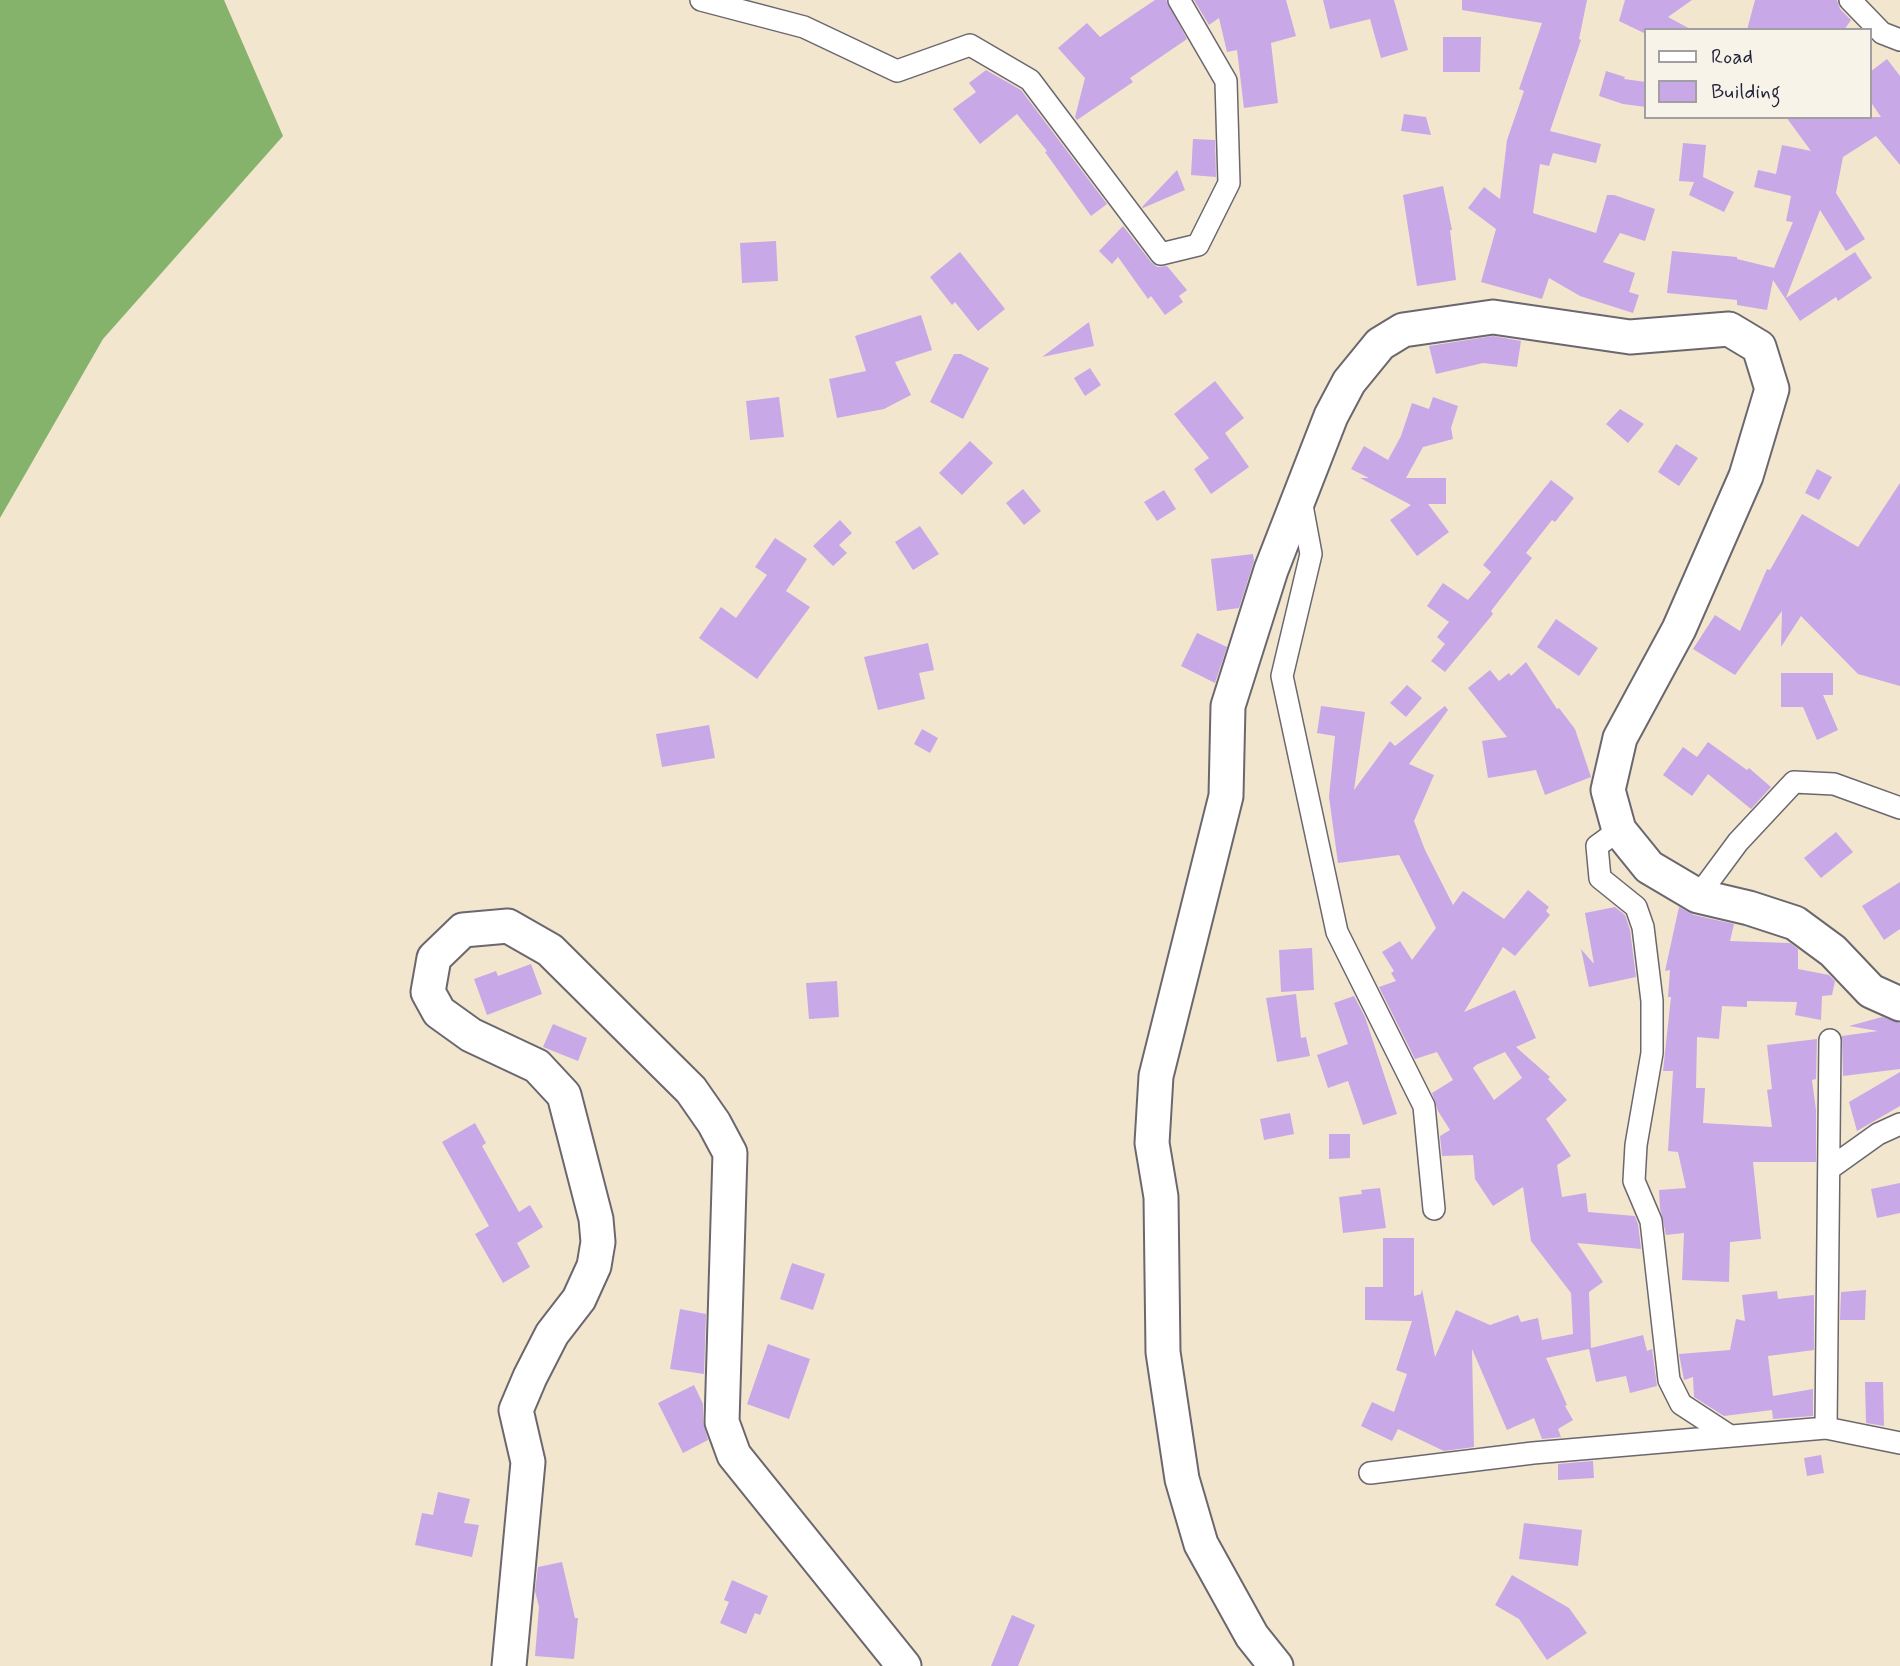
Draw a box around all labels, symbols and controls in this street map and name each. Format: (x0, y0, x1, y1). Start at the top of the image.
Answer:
legend (1644, 28, 1872, 119)
text: Road (1711, 43, 1753, 71)
text: Building (1711, 78, 1781, 106)

